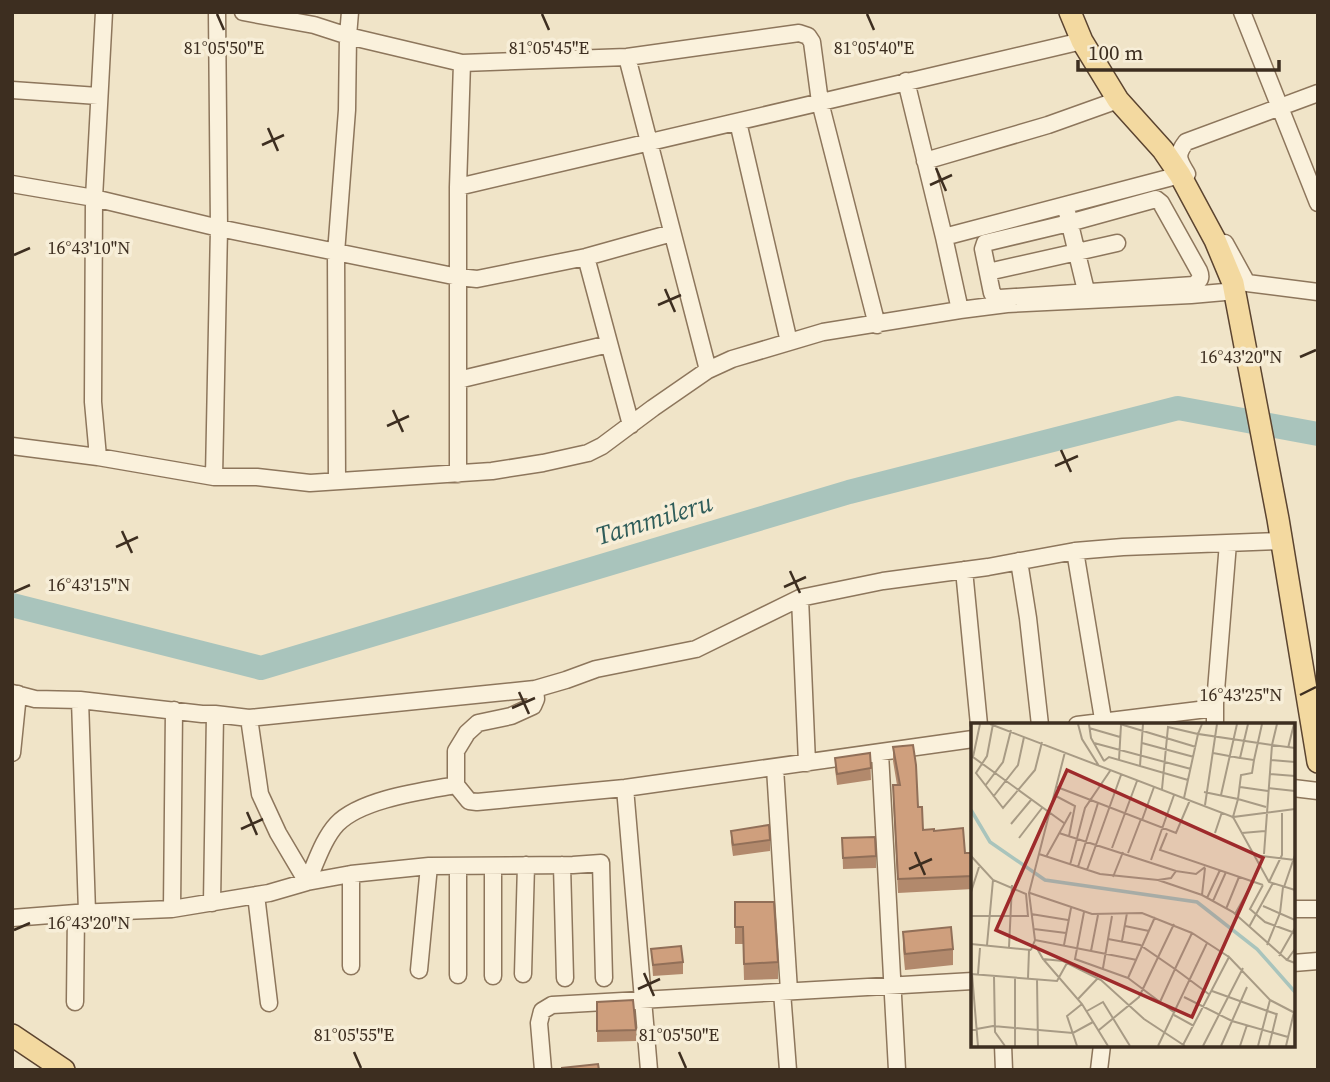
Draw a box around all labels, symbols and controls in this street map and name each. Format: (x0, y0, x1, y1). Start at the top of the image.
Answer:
scale bar (1078, 28, 1279, 72)
text: 81°05'50"E (184, 35, 264, 60)
text: 81°05'45"E (509, 35, 589, 60)
text: 81°05'40"E (834, 35, 914, 60)
text: 100 m (1088, 38, 1143, 67)
text: 16°43'10"N (48, 235, 130, 260)
text: 16°43'20"N (1200, 344, 1282, 369)
water label: Tammileru (591, 484, 717, 554)
text: 16°43'15"N (48, 572, 130, 597)
text: 16°43'25"N (1200, 682, 1282, 707)
inset map (971, 723, 1295, 1047)
text: 16°43'20"N (48, 910, 130, 935)
text: 81°05'55"E (314, 1022, 394, 1047)
text: 81°05'50"E (639, 1022, 719, 1047)

